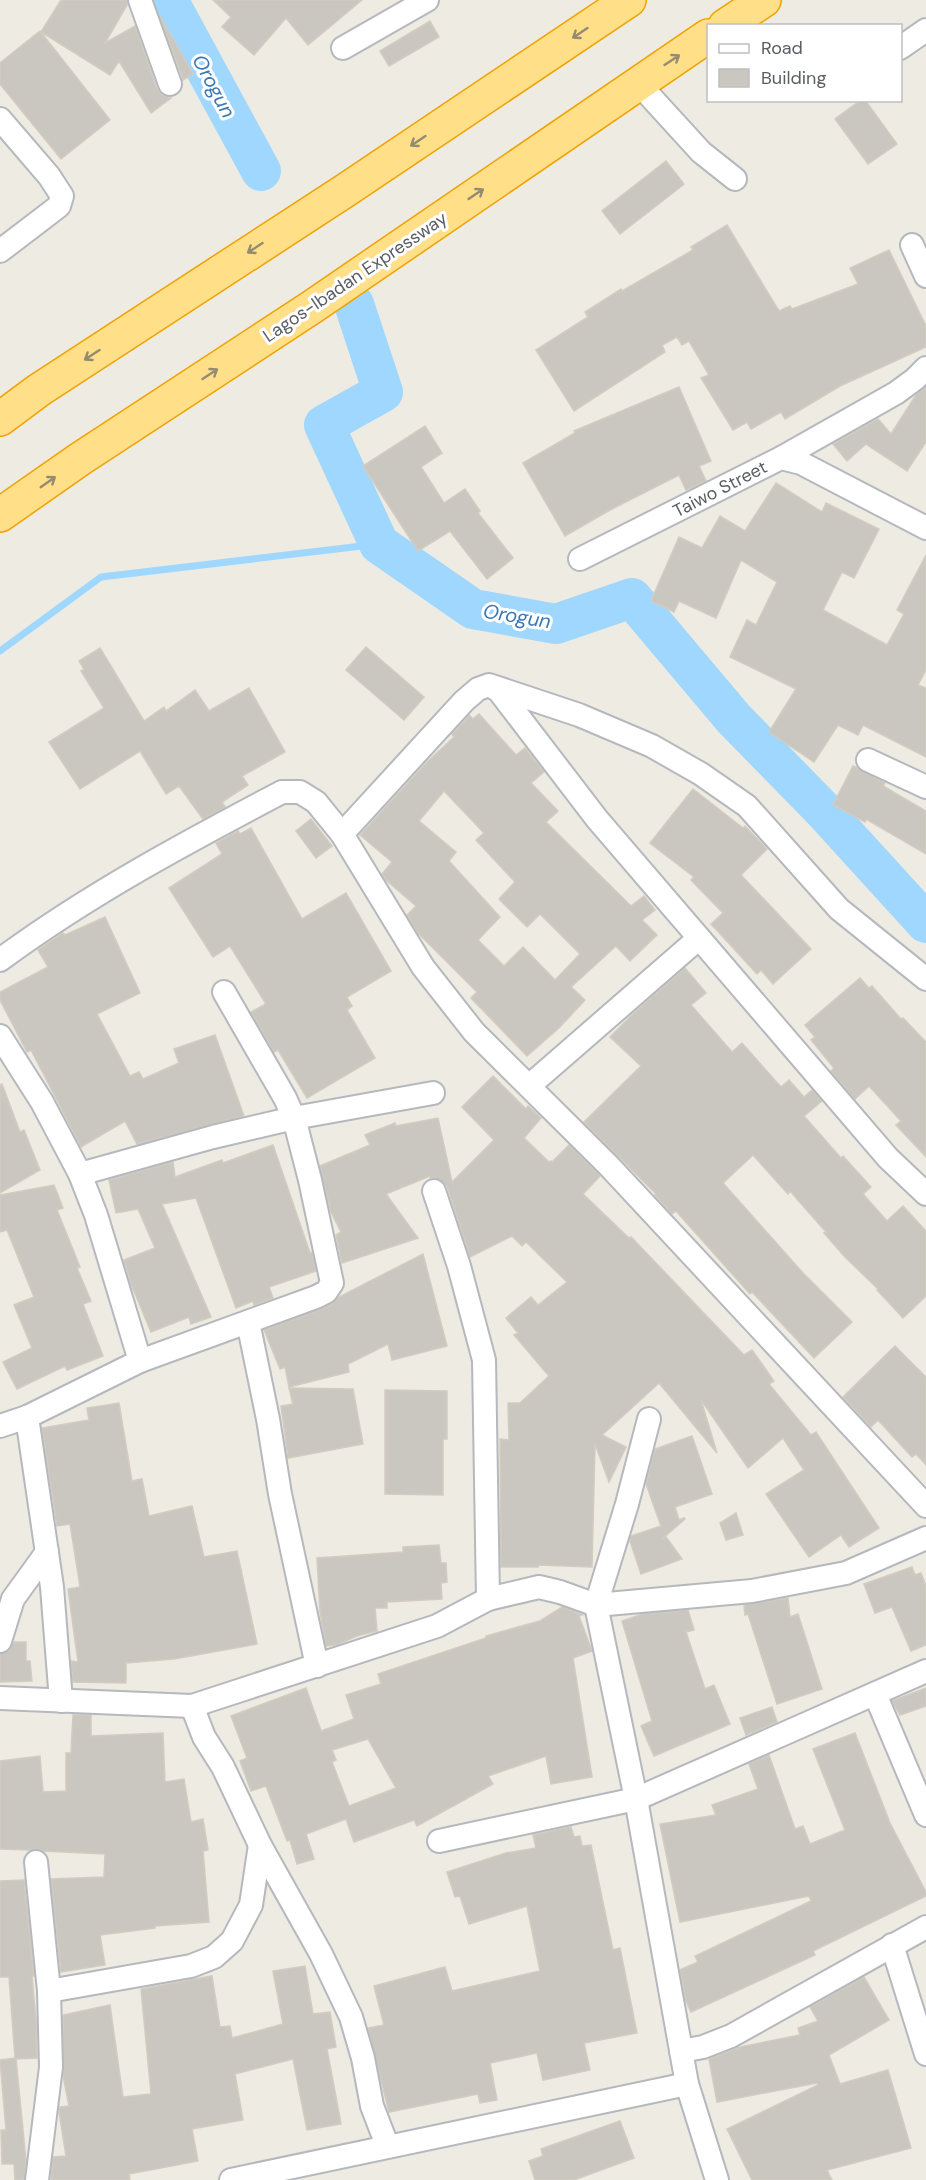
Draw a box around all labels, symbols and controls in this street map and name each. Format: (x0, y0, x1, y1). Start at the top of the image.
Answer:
legend (707, 24, 902, 102)
one-way arrow (572, 27, 589, 39)
text: Road (761, 36, 803, 60)
water label: Orogun (187, 50, 241, 122)
one-way arrow (663, 54, 680, 66)
text: Building (761, 66, 826, 90)
one-way arrow (410, 135, 427, 147)
one-way arrow (468, 188, 484, 200)
street label: Lagos-Ibadan Expressway (258, 206, 452, 348)
one-way arrow (247, 242, 264, 255)
one-way arrow (84, 349, 101, 361)
one-way arrow (201, 367, 218, 379)
street label: Taiwo Street (669, 455, 771, 523)
one-way arrow (39, 476, 56, 488)
water label: Orogun (481, 598, 553, 634)

